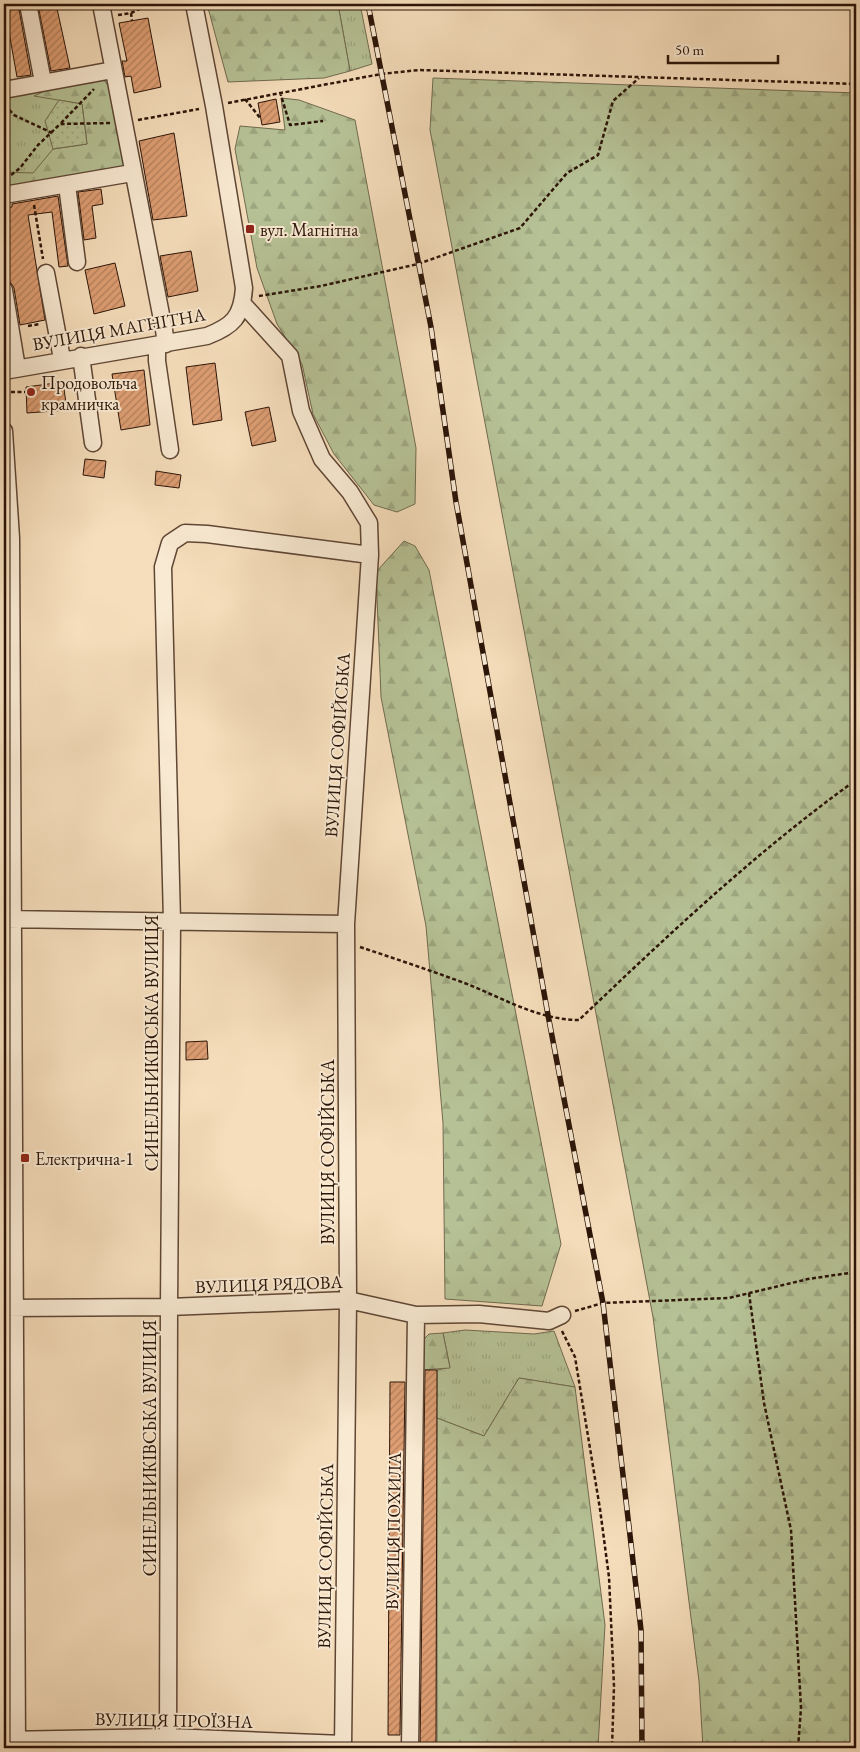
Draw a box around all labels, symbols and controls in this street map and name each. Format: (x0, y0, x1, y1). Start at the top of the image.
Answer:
scale bar (668, 32, 778, 64)
text: 50 m (675, 40, 704, 59)
place label: вул. Магнітна (260, 218, 359, 241)
marker: вул. Магнітна (244, 223, 256, 235)
street label: ВУЛИЦЯ МАГНІТНА (31, 302, 208, 356)
place label: Продовольча крамничка (41, 371, 138, 415)
marker: Продовольча крамничка (25, 386, 37, 398)
street label: ВУЛИЦЯ СОФІЙСЬКА (319, 651, 355, 838)
street label: СИНЕЛЬНИКІВСЬКА ВУЛИЦЯ (140, 915, 163, 1171)
street label: ВУЛИЦЯ СОФІЙСЬКА (316, 1059, 339, 1245)
place label: Електрична-1 (35, 1147, 134, 1170)
marker: Електрична-1 (19, 1152, 31, 1164)
street label: ВУЛИЦЯ РЯДОВА (195, 1270, 344, 1298)
street label: СИНЕЛЬНИКІВСЬКА ВУЛИЦЯ (138, 1320, 161, 1576)
street label: ВУЛИЦЯ ПОХИЛА (380, 1451, 406, 1610)
street label: ВУЛИЦЯ СОФІЙСЬКА (312, 1463, 338, 1649)
street label: ВУЛИЦЯ ПРОЇЗНА (95, 1707, 254, 1733)

